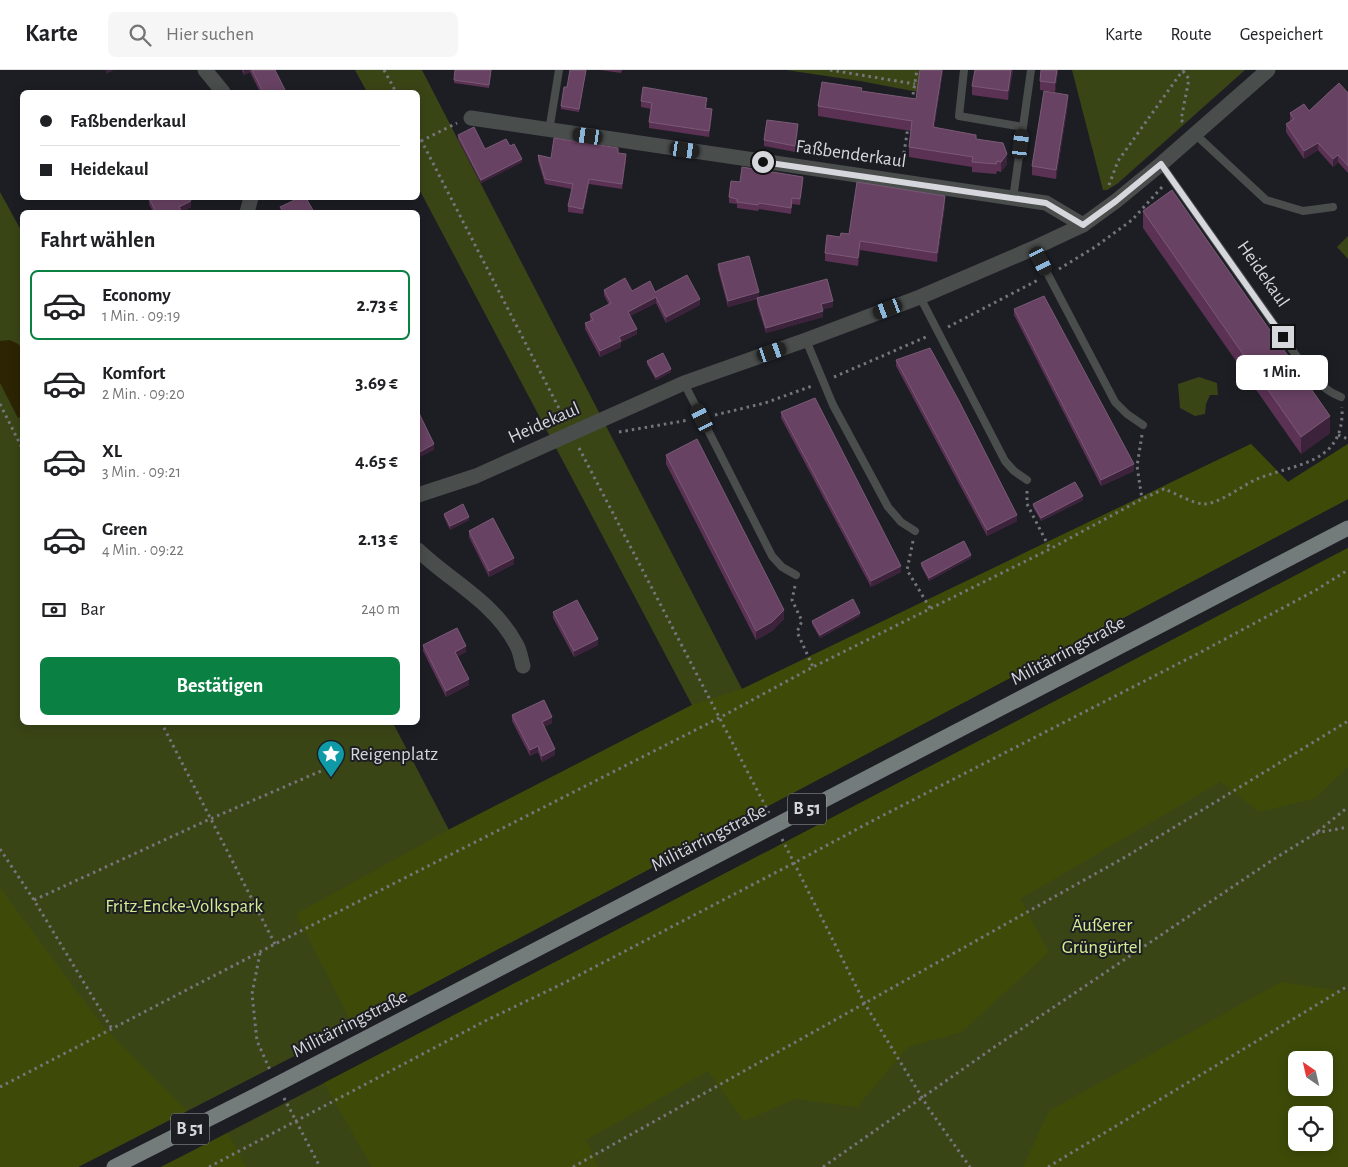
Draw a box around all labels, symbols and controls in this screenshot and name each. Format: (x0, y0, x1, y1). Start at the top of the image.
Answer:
search box (108, 12, 458, 57)
icon: search (126, 21, 154, 49)
text: Karte (25, 22, 78, 46)
text: Hier suchen (166, 25, 254, 44)
text: Karte (1105, 26, 1142, 44)
text: Route (1170, 26, 1212, 44)
text: Gespeichert (1240, 26, 1323, 44)
text: Faßbenderkaul (70, 112, 186, 131)
car (572, 126, 603, 146)
car (1011, 128, 1030, 160)
street label: Faßbenderkaul (794, 137, 908, 171)
car (669, 140, 700, 160)
route start (752, 151, 774, 173)
text: Heidekaul (70, 160, 149, 179)
text: Fahrt wählen (40, 229, 155, 251)
street label: Heidekaul (1233, 237, 1293, 311)
car (1027, 244, 1054, 278)
icon: car (42, 283, 87, 328)
text: Economy (102, 286, 171, 305)
text: 2.73 € (357, 296, 398, 315)
car (871, 297, 904, 321)
text: 1 Min. · 09:19 (102, 308, 180, 324)
route end (1272, 326, 1294, 348)
car (755, 340, 788, 364)
callout: 1 Min. (1237, 354, 1329, 390)
icon: car (42, 361, 87, 406)
text: Komfort (102, 364, 166, 383)
text: 1 Min. (1263, 364, 1301, 380)
text: 3.69 € (355, 374, 398, 393)
text: 2 Min. · 09:20 (102, 386, 185, 402)
street label: Heidekaul (505, 399, 583, 447)
car (688, 401, 715, 435)
icon: car (42, 439, 87, 484)
text: XL (102, 442, 122, 461)
text: 4.65 € (355, 452, 398, 471)
text: 3 Min. · 09:21 (102, 464, 181, 480)
icon: car (42, 517, 87, 562)
text: Green (102, 520, 148, 539)
text: 2.13 € (358, 530, 398, 549)
text: 4 Min. · 09:22 (102, 542, 184, 558)
icon: cash (40, 596, 68, 624)
text: Bar (80, 600, 105, 619)
text: 240 m (361, 601, 400, 617)
street label: Militärringstraße (1008, 613, 1128, 689)
button: Bestätigen (40, 657, 400, 715)
place icon: Reigenplatz (316, 739, 346, 778)
place label: Reigenplatz (350, 745, 438, 764)
road number: B 51 (788, 794, 826, 824)
street label: Militärringstraße (648, 801, 770, 875)
park label: Fritz-Encke-Volkspark (105, 897, 263, 916)
park label: Äußerer Grüngürtel (1062, 915, 1142, 957)
street label: Militärringstraße (289, 987, 411, 1061)
north arrow (1288, 1051, 1332, 1096)
map controls (1288, 1051, 1333, 1151)
button: locate (1288, 1106, 1333, 1151)
road number: B 51 (171, 1114, 209, 1144)

